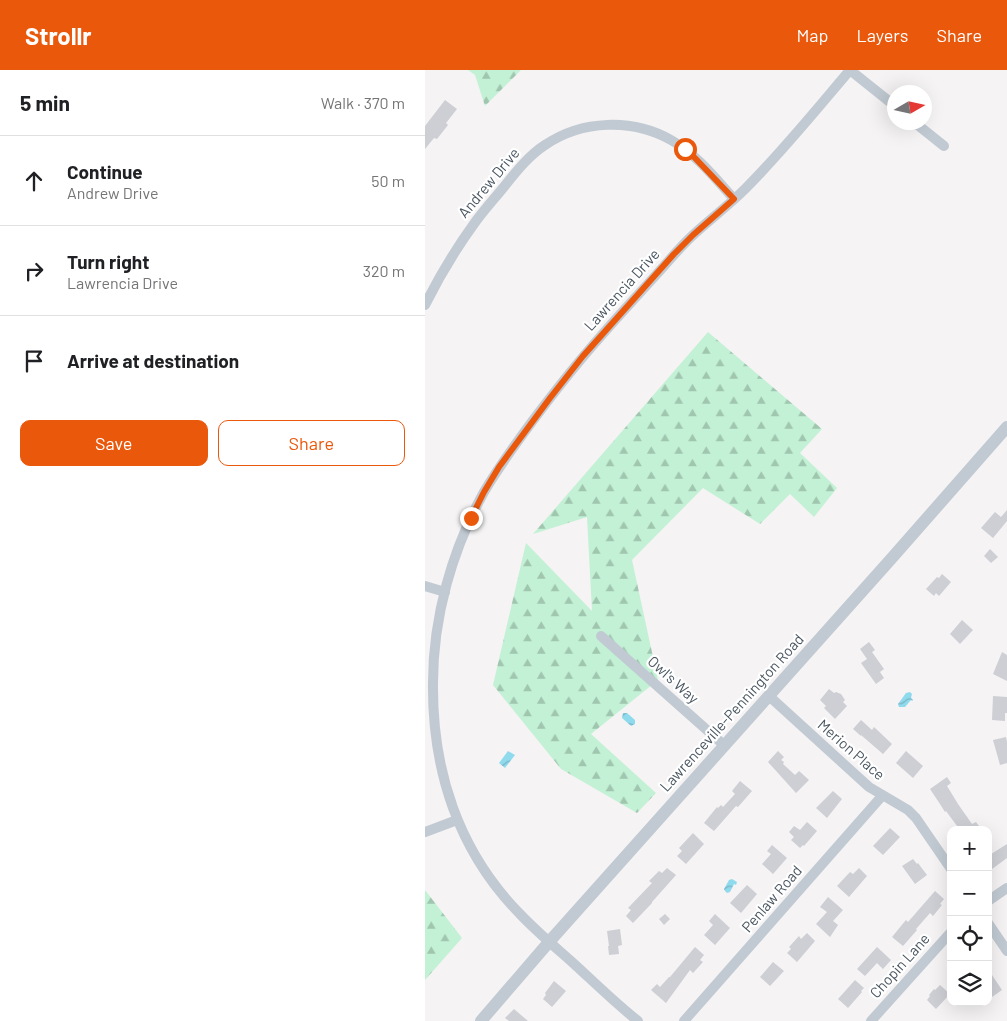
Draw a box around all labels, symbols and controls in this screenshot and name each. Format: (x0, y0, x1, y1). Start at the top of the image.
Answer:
text: Strollr (25, 21, 92, 50)
text: Map (796, 24, 828, 46)
text: Layers (856, 24, 909, 46)
text: Share (937, 24, 982, 46)
north arrow (887, 85, 932, 130)
text: 5 min (20, 90, 70, 115)
text: Walk · 370 m (321, 93, 405, 112)
route start (674, 138, 697, 161)
street label: Andrew Drive (454, 144, 523, 221)
text: Continue (67, 160, 143, 183)
icon: ahead (20, 167, 48, 195)
text: 50 m (371, 171, 405, 190)
text: Andrew Drive (67, 183, 158, 202)
street label: Lawrencia Drive (580, 245, 663, 334)
text: Turn right (67, 250, 149, 273)
icon: right (20, 257, 48, 285)
text: 320 m (363, 261, 405, 280)
text: Lawrencia Drive (67, 273, 178, 292)
icon: arrive (20, 347, 48, 375)
text: Arrive at destination (67, 349, 239, 372)
button: Save (20, 420, 208, 466)
button: Share (218, 420, 405, 466)
route end (460, 507, 483, 530)
street label: Lawrenceville-Pennington Road (656, 630, 807, 795)
street label: Owl's Way (644, 652, 703, 707)
street label: Merion Place (814, 715, 889, 783)
map controls (947, 826, 992, 1006)
button: + (947, 826, 992, 871)
street label: Penlaw Road (737, 861, 805, 935)
button: − (947, 871, 992, 916)
button: locate (947, 916, 992, 961)
street label: Chopin Lane (866, 929, 933, 1001)
button: layers (947, 961, 992, 1006)

